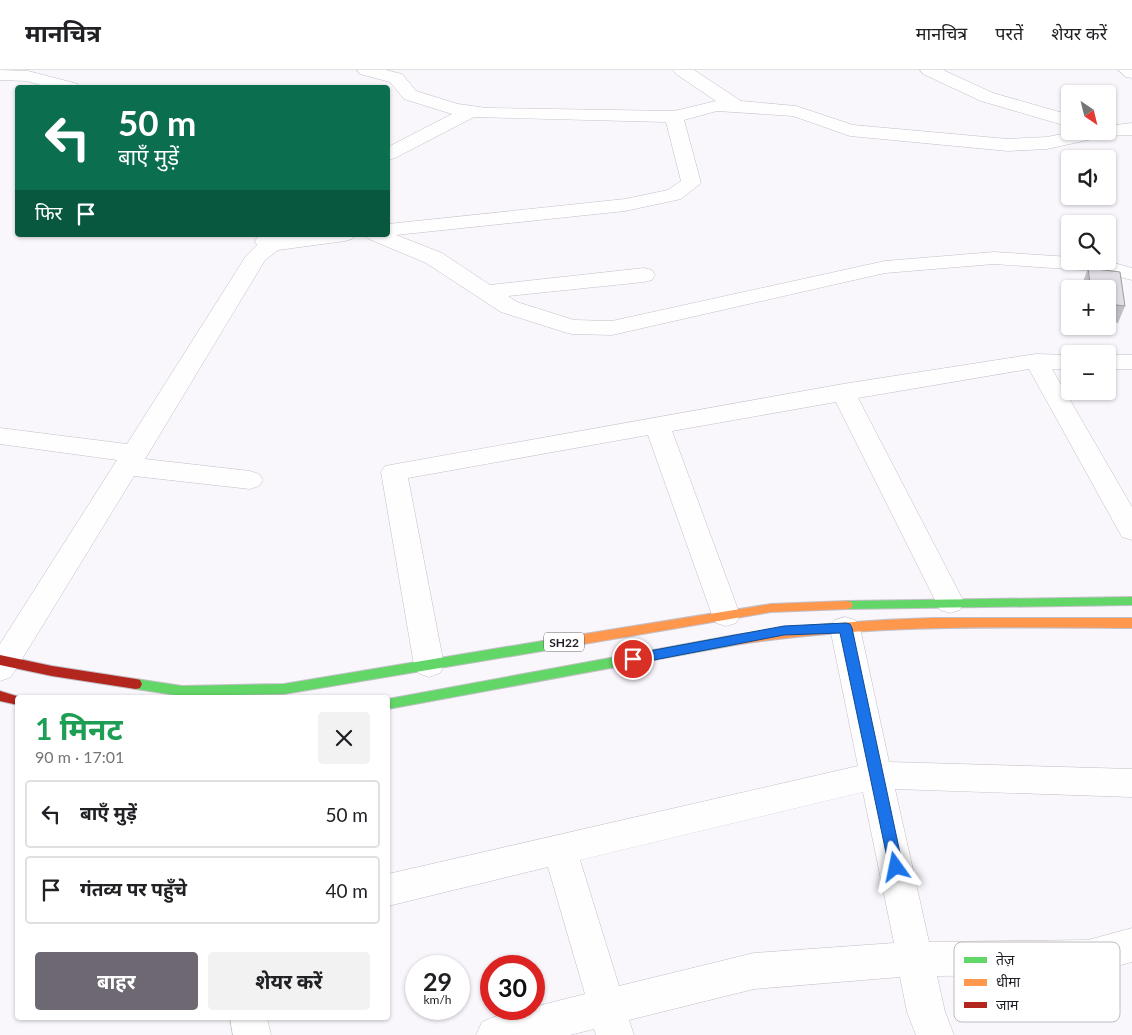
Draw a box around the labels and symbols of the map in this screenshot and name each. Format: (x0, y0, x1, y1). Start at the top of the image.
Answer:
north arrow (1061, 85, 1116, 140)
road number: SH22 (544, 632, 584, 652)
pin (612, 638, 654, 680)
position arrow (869, 840, 921, 892)
legend (954, 942, 1120, 1022)
text: तेज़ (996, 951, 1015, 968)
speed limit sign: 30 (480, 955, 545, 1020)
text: धीमा (996, 973, 1021, 990)
text: जाम (996, 996, 1019, 1013)

